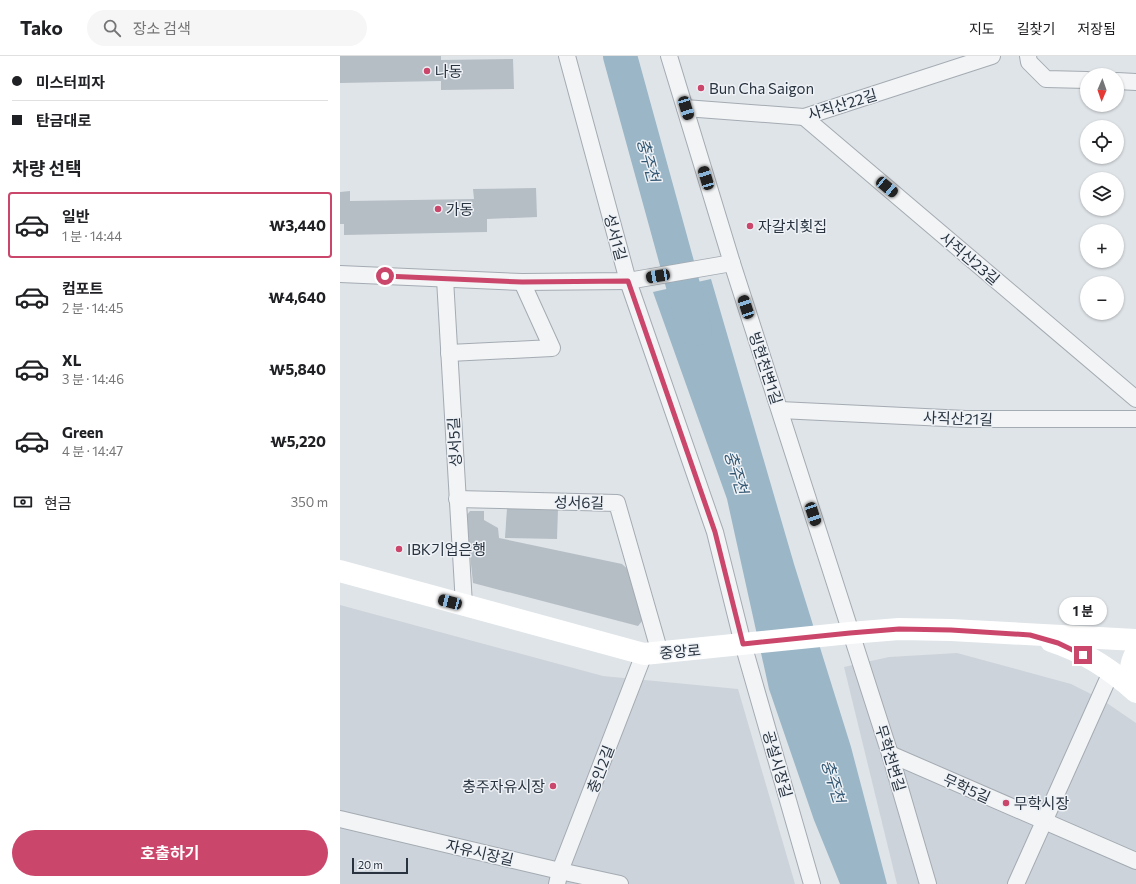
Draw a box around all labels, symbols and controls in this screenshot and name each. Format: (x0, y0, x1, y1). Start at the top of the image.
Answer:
search box (87, 10, 367, 46)
text: Tako (20, 16, 63, 39)
icon: search (101, 17, 123, 39)
text: 장소 검색 (133, 19, 191, 37)
text: 지도 (969, 20, 995, 37)
text: 길찾기 (1017, 20, 1055, 37)
text: 저장됨 (1077, 20, 1116, 37)
place label: 나동 (435, 62, 463, 80)
marker: 나동 (422, 66, 432, 76)
north arrow (1080, 68, 1124, 112)
map controls (1080, 68, 1124, 320)
text: 미스터피자 (36, 73, 105, 91)
place label: Bun Cha Saigon (709, 79, 814, 97)
marker: Bun Cha Saigon (696, 83, 706, 93)
street label: 사직산22길 (805, 85, 879, 123)
car (677, 95, 695, 121)
text: 탄금대로 (36, 111, 91, 129)
button: locate (1080, 120, 1124, 164)
water label: 충주천 (634, 136, 664, 186)
text: 차량 선택 (12, 157, 82, 179)
car (697, 165, 715, 191)
button: layers (1080, 172, 1124, 216)
car (874, 175, 900, 199)
place label: 가동 (446, 200, 474, 218)
marker: 가동 (433, 204, 443, 214)
icon: car (14, 207, 50, 243)
text: 일반 (62, 207, 90, 225)
street label: 성서1길 (601, 212, 631, 262)
text: ₩3,440 (269, 216, 326, 234)
place label: 자갈치횟집 (758, 217, 827, 235)
marker: 자갈치횟집 (745, 221, 755, 231)
button: + (1080, 224, 1124, 268)
text: 1 분 · 14:44 (62, 228, 122, 244)
street label: 사직산23길 (937, 228, 1003, 288)
route start (376, 267, 394, 285)
car (645, 268, 671, 284)
button: − (1080, 276, 1124, 320)
icon: car (14, 279, 50, 315)
text: 컴포트 (62, 279, 103, 297)
text: ₩4,640 (269, 288, 326, 306)
car (737, 294, 755, 320)
text: 2 분 · 14:45 (62, 300, 123, 316)
street label: 빙현천변1길 (746, 329, 786, 407)
icon: car (14, 351, 50, 387)
text: XL (62, 351, 81, 369)
text: ₩5,840 (269, 360, 326, 378)
text: 3 분 · 14:46 (62, 371, 124, 387)
street label: 사직산21길 (923, 408, 993, 428)
street label: 성서5길 (444, 417, 464, 467)
icon: car (14, 423, 50, 459)
text: Green (62, 423, 103, 441)
text: ₩5,220 (271, 432, 326, 450)
text: 4 분 · 14:47 (62, 443, 123, 459)
water label: 충주천 (721, 448, 753, 498)
icon: cash (12, 491, 34, 513)
street label: 성서6길 (554, 493, 604, 511)
text: 현금 (44, 494, 72, 512)
text: 350 m (291, 494, 328, 510)
car (804, 501, 822, 527)
place label: IBK기업은행 (407, 540, 486, 558)
marker: IBK기업은행 (394, 544, 404, 554)
car (437, 593, 463, 611)
callout: 1 분 (1059, 597, 1107, 625)
text: 1 분 (1073, 603, 1093, 619)
street label: 중앙로 (659, 640, 701, 662)
route end (1074, 646, 1092, 664)
street label: 무학천변길 (872, 722, 910, 794)
street label: 공설시장길 (760, 728, 796, 800)
street label: 충인2길 (583, 743, 617, 795)
water label: 충주천 (818, 757, 850, 807)
street label: 무학5길 (940, 770, 994, 806)
place label: 충주자유시장 (462, 777, 545, 795)
marker: 충주자유시장 (548, 781, 558, 791)
place label: 무학시장 (1014, 794, 1069, 812)
marker: 무학시장 (1001, 798, 1011, 808)
button: 호출하기 (12, 830, 328, 876)
street label: 자유시장길 (444, 835, 516, 869)
scale bar (352, 856, 408, 875)
text: 20 m (358, 858, 383, 871)

